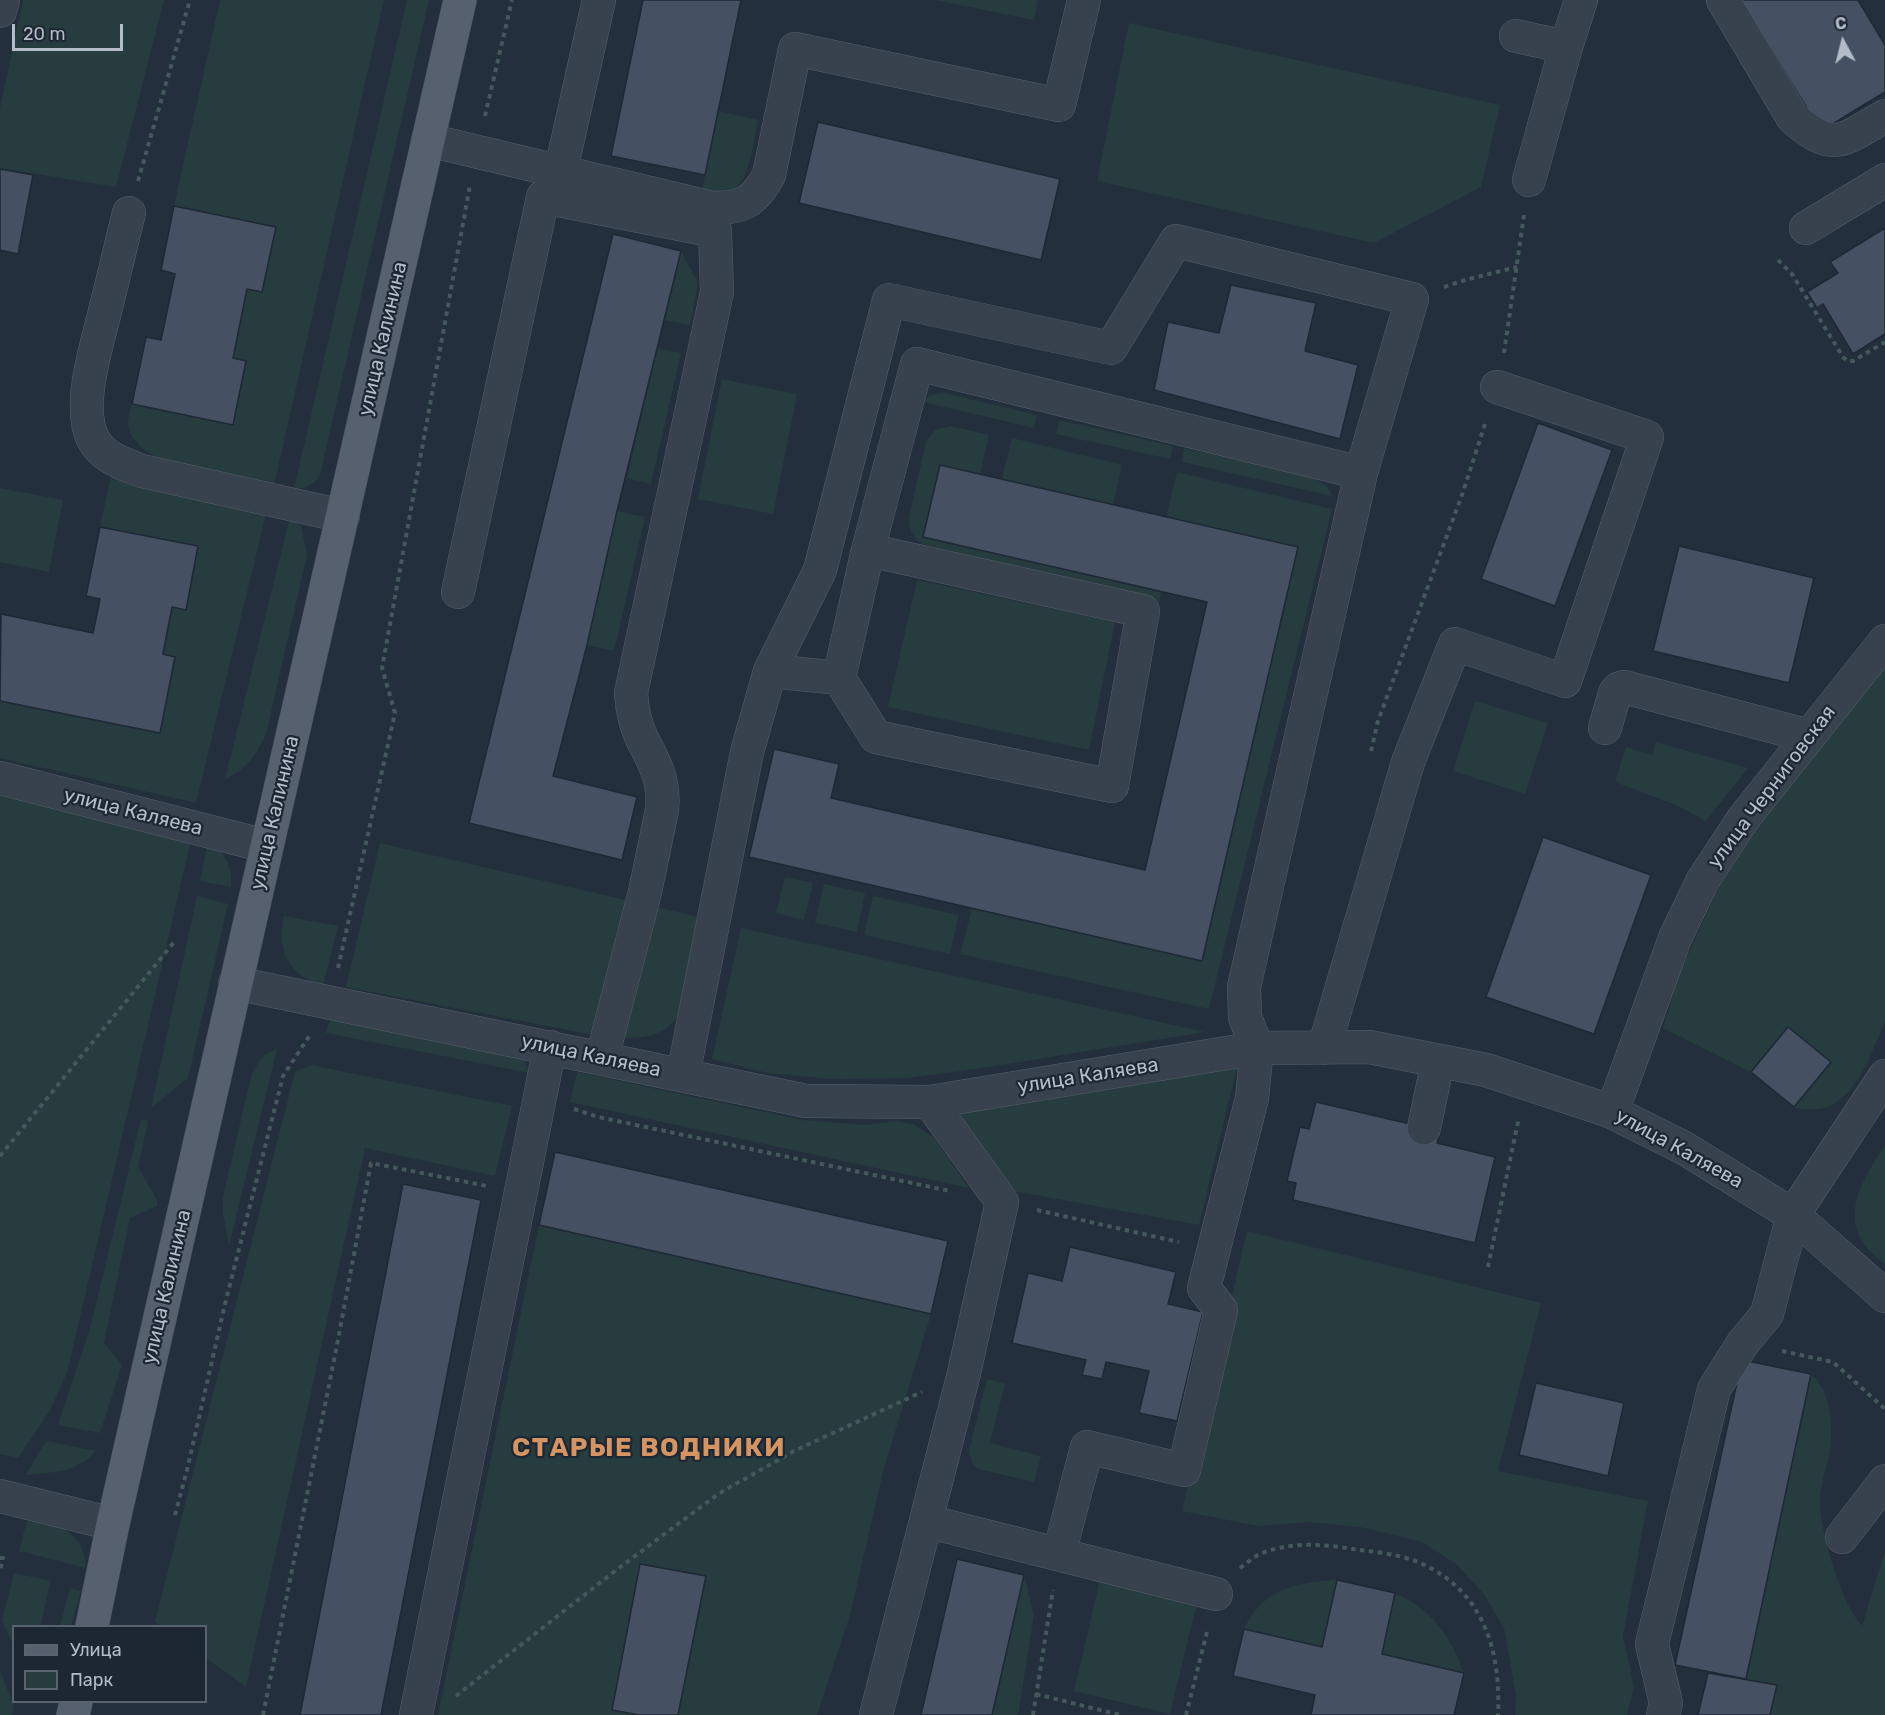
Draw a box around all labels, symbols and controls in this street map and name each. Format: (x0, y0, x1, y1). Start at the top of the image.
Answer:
scale bar (15, 12, 126, 50)
north arrow (1813, 12, 1873, 72)
text: С (1834, 14, 1847, 34)
text: 20 m (23, 23, 65, 45)
street label: улица Калинина (354, 260, 412, 418)
street label: улица Черниговская (1703, 701, 1841, 873)
street label: улица Калинина (246, 734, 304, 892)
street label: улица Каляева (61, 783, 205, 841)
street label: улица Каляева (519, 1029, 663, 1083)
street label: улица Каляева (1016, 1053, 1160, 1099)
street label: улица Каляева (1611, 1104, 1747, 1194)
street label: улица Калинина (138, 1208, 196, 1366)
district label: СТАРЫЕ ВОДНИКИ (512, 1432, 786, 1464)
legend (12, 1625, 207, 1703)
text: Улица (70, 1639, 122, 1661)
text: Парк (70, 1669, 113, 1691)

